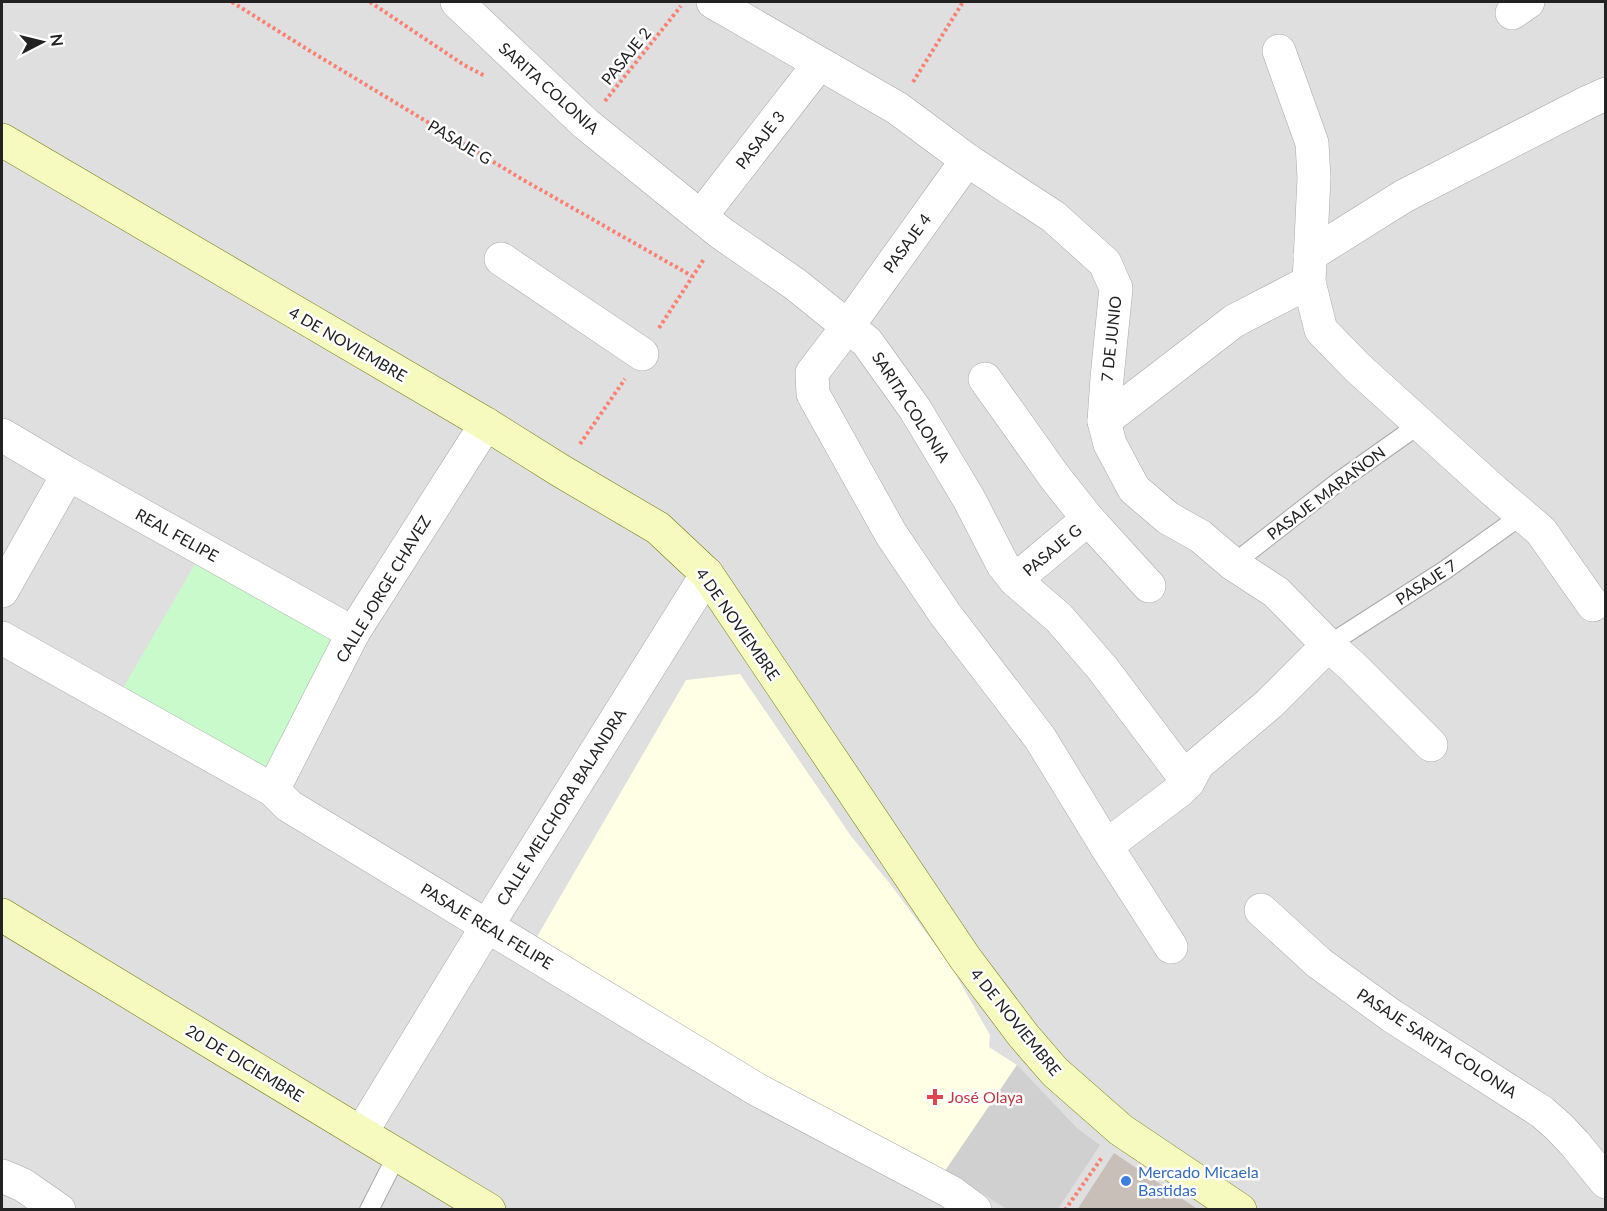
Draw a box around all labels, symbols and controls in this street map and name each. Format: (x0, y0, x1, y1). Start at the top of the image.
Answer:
north arrow (12, 12, 72, 72)
street label: PASAJE 2 (597, 23, 654, 88)
text: N (47, 33, 68, 47)
street label: SARITA COLONIA (495, 38, 603, 138)
street label: PASAJE 3 (731, 107, 788, 172)
street label: PASAJE G (425, 115, 495, 168)
street label: PASAJE 4 (879, 209, 934, 276)
street label: 7 DE JUNIO (1097, 295, 1124, 383)
street label: 4 DE NOVIEMBRE (286, 302, 410, 385)
street label: SARITA COLONIA (869, 348, 954, 466)
street label: PASAJE MARAÑON (1263, 442, 1388, 543)
street label: REAL FELIPE (133, 504, 222, 565)
street label: CALLE JORGE CHAVEZ (331, 512, 434, 666)
street label: PASAJE G (1018, 520, 1085, 580)
street label: PASAJE 7 (1392, 555, 1460, 608)
street label: 4 DE NOVIEMBRE (693, 564, 784, 683)
street label: CALLE MELCHORA BALANDRA (492, 705, 629, 909)
street label: PASAJE REAL FELIPE (418, 879, 557, 973)
street label: 4 DE NOVIEMBRE (967, 964, 1065, 1079)
street label: PASAJE SARITA COLONIA (1354, 984, 1521, 1102)
street label: 20 DE DICIEMBRE (183, 1020, 307, 1105)
place label: José Olaya (948, 1087, 1023, 1106)
marker: José Olaya (926, 1088, 944, 1106)
place label: Mercado Micaela Bastidas (1138, 1162, 1259, 1199)
marker: Mercado Micaela Bastidas (1119, 1174, 1133, 1188)

